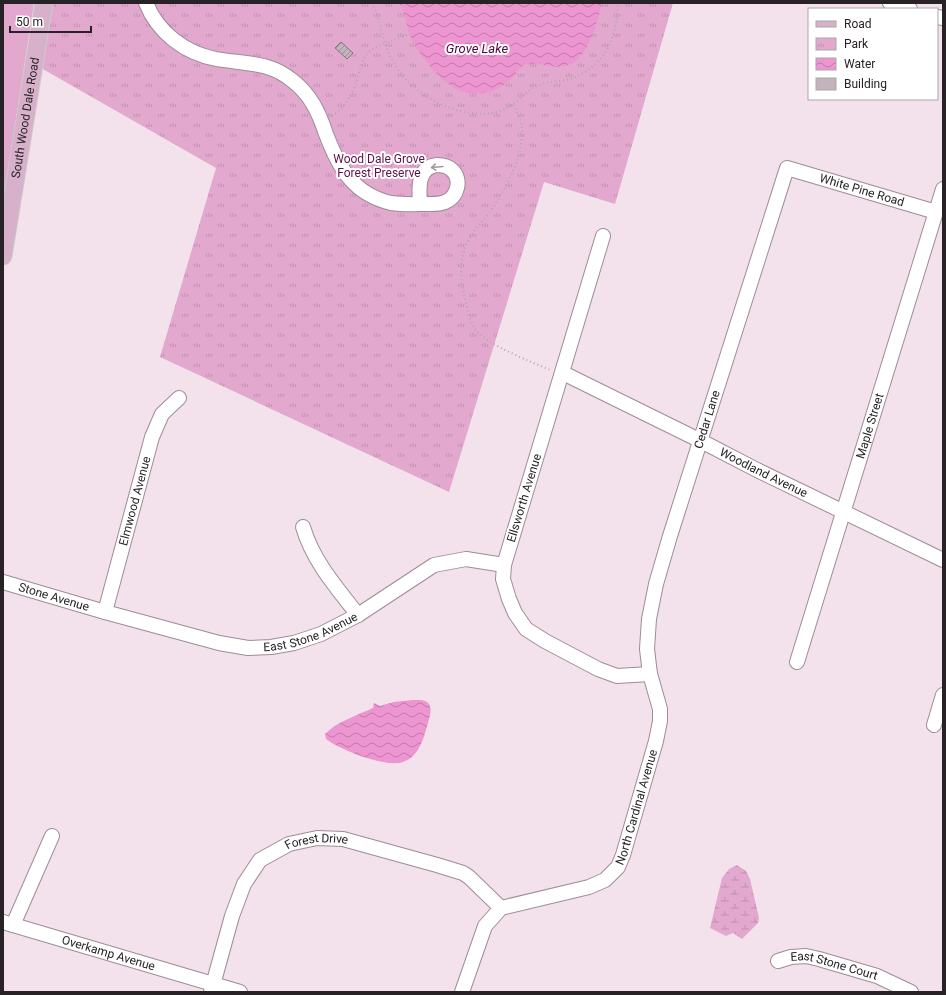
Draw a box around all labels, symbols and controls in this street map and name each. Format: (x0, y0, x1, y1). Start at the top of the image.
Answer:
scale bar (10, 8, 91, 34)
legend (808, 8, 938, 100)
text: 50 m (16, 15, 43, 29)
text: Road (844, 17, 872, 31)
text: Park (844, 37, 869, 51)
water label: Grove Lake (446, 41, 508, 56)
street label: South Wood Dale Road (9, 56, 42, 179)
text: Water (844, 57, 875, 71)
text: Building (844, 77, 887, 91)
park label: Wood Dale Grove Forest Preserve (333, 152, 425, 180)
one-way arrow (431, 163, 444, 170)
street label: White Pine Road (818, 171, 906, 209)
street label: Cedar Lane (691, 388, 723, 450)
street label: Maple Street (853, 391, 887, 460)
street label: Woodland Avenue (717, 445, 810, 500)
street label: Ellsworth Avenue (504, 452, 544, 544)
street label: Elmwood Avenue (116, 455, 154, 547)
street label: Stone Avenue (17, 580, 91, 614)
street label: East Stone Avenue (263, 609, 360, 654)
street label: North Cardinal Avenue (613, 748, 660, 867)
street label: Forest Drive (282, 831, 350, 852)
street label: Overkamp Avenue (60, 933, 157, 974)
street label: East Stone Court (790, 949, 880, 983)

